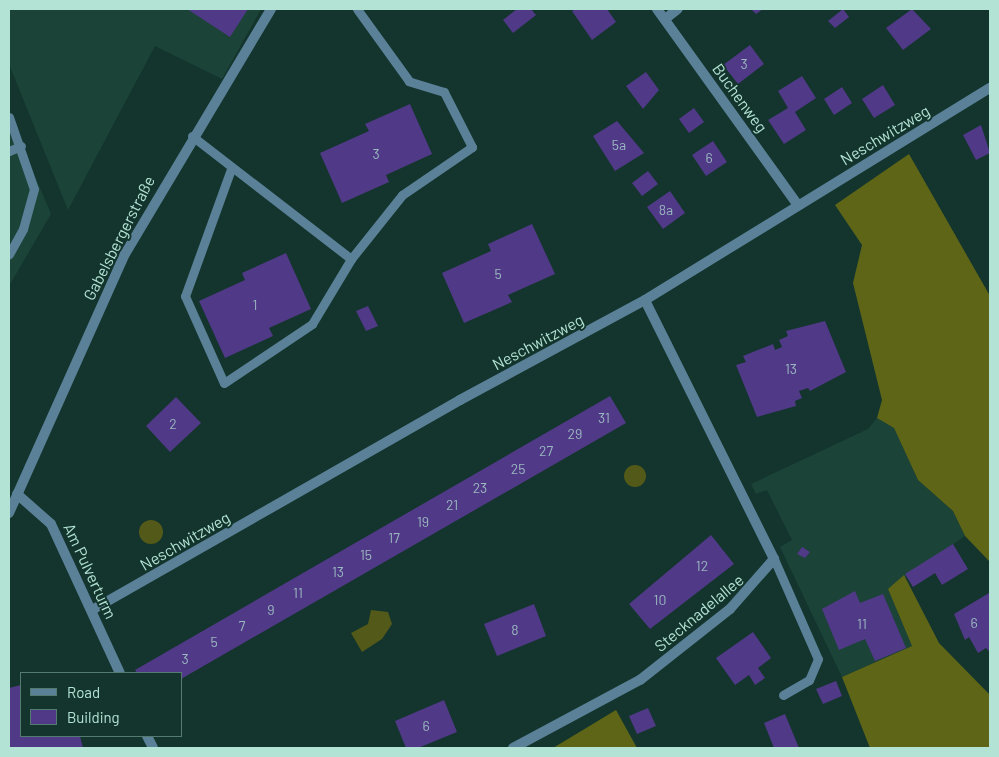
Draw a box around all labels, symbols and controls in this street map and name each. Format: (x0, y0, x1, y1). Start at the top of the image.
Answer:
house number: 3 (740, 56, 748, 72)
street label: Buchenweg (709, 60, 771, 136)
street label: Neschwitzweg (837, 101, 933, 169)
house number: 5a (612, 137, 626, 153)
house number: 3 (372, 146, 380, 162)
house number: 6 (705, 150, 713, 166)
street label: Gabelsbergerstraße (79, 173, 159, 303)
house number: 8a (659, 202, 673, 218)
house number: 5 (494, 266, 502, 282)
house number: 1 (253, 297, 257, 313)
street label: Neschwitzweg (489, 310, 587, 374)
house number: 13 (785, 361, 797, 377)
house number: 31 (598, 410, 610, 426)
house number: 2 (169, 416, 177, 432)
house number: 29 (568, 426, 582, 442)
house number: 27 (539, 443, 553, 459)
house number: 25 (511, 461, 525, 477)
house number: 23 (473, 480, 487, 496)
house number: 21 (446, 497, 458, 513)
street label: Neschwitzweg (137, 508, 233, 574)
house number: 19 (417, 514, 429, 530)
street label: Am Pulverturm (59, 520, 121, 622)
house number: 17 (388, 530, 400, 546)
house number: 15 (360, 547, 372, 563)
house number: 12 (696, 558, 708, 574)
house number: 13 (332, 564, 344, 580)
street label: Stecknadelallee (651, 570, 747, 656)
house number: 11 (293, 585, 303, 601)
house number: 10 (654, 592, 666, 608)
house number: 9 (267, 602, 275, 618)
house number: 6 (970, 615, 978, 631)
house number: 11 (857, 616, 867, 632)
house number: 7 (239, 618, 245, 634)
house number: 8 (511, 622, 519, 638)
house number: 5 (210, 634, 218, 650)
house number: 3 (181, 651, 189, 667)
legend (20, 672, 182, 737)
text: Road (67, 683, 100, 701)
text: Building (67, 708, 120, 726)
house number: 6 (422, 718, 430, 734)

